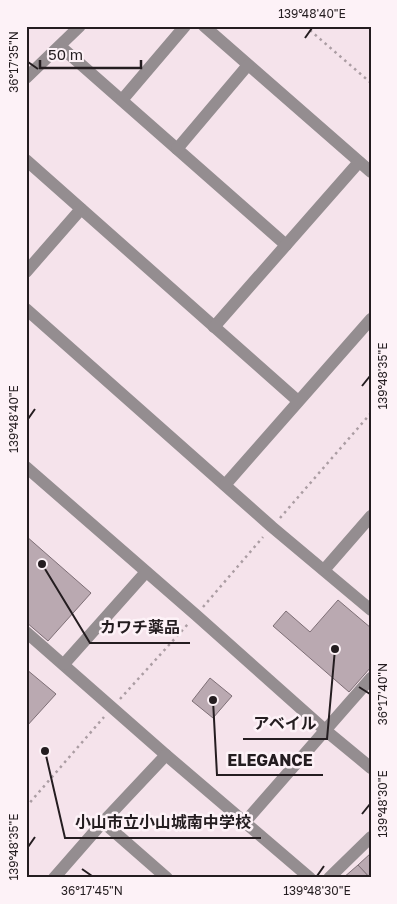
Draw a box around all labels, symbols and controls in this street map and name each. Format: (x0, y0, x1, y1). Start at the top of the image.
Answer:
text: 139°48'40"E (278, 6, 346, 21)
text: 36°17'35"N (6, 31, 21, 93)
scale bar (40, 38, 141, 70)
text: 50 m (48, 45, 83, 63)
text: 139°48'35"E (375, 343, 390, 409)
text: 139°48'40"E (6, 385, 21, 453)
callout: カワチ薬品 (90, 612, 190, 643)
text: カワチ薬品 (100, 617, 180, 637)
text: 36°17'40"N (375, 663, 390, 725)
callout: アベイル (243, 708, 327, 739)
text: アベイル (253, 713, 317, 733)
callout: ELEGANCE (217, 744, 323, 775)
text: ELEGANCE (227, 750, 313, 770)
text: 139°48'30"E (375, 770, 390, 838)
callout: 小山市立小山城南中学校 (65, 807, 261, 838)
text: 小山市立小山城南中学校 (75, 812, 251, 832)
text: 139°48'35"E (6, 814, 21, 880)
text: 36°17'45"N (61, 883, 123, 898)
text: 139°48'30"E (283, 883, 351, 898)

